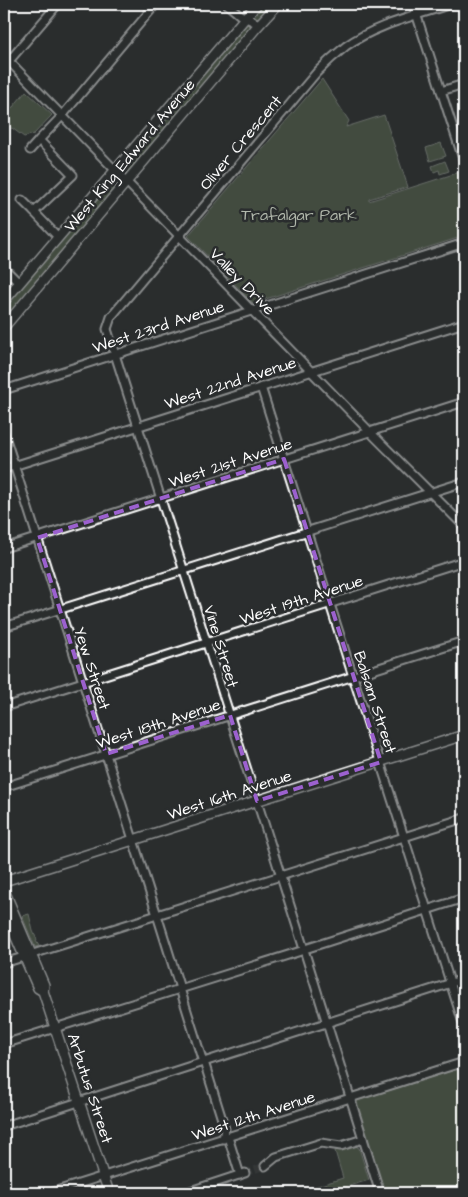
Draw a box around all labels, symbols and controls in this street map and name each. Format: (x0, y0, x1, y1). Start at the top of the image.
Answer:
street label: West King Edward Avenue (59, 74, 201, 237)
street label: Oliver Crescent (194, 90, 287, 195)
park label: Trafalgar Park (241, 204, 357, 227)
street label: Valley Drive (204, 243, 280, 321)
street label: West 23rd Avenue (90, 295, 227, 359)
street label: West 22nd Avenue (162, 351, 299, 415)
street label: West 21st Avenue (166, 432, 295, 493)
street label: West 19th Avenue (237, 570, 366, 630)
street label: Vine Street (198, 602, 244, 691)
street label: Yew Street (68, 624, 116, 713)
street label: Balsam Street (348, 648, 402, 757)
street label: West 18th Avenue (93, 693, 224, 754)
street label: West 16th Avenue (164, 764, 295, 825)
street label: Arbutus Street (62, 1030, 118, 1147)
street label: West 12th Avenue (189, 1086, 318, 1146)

